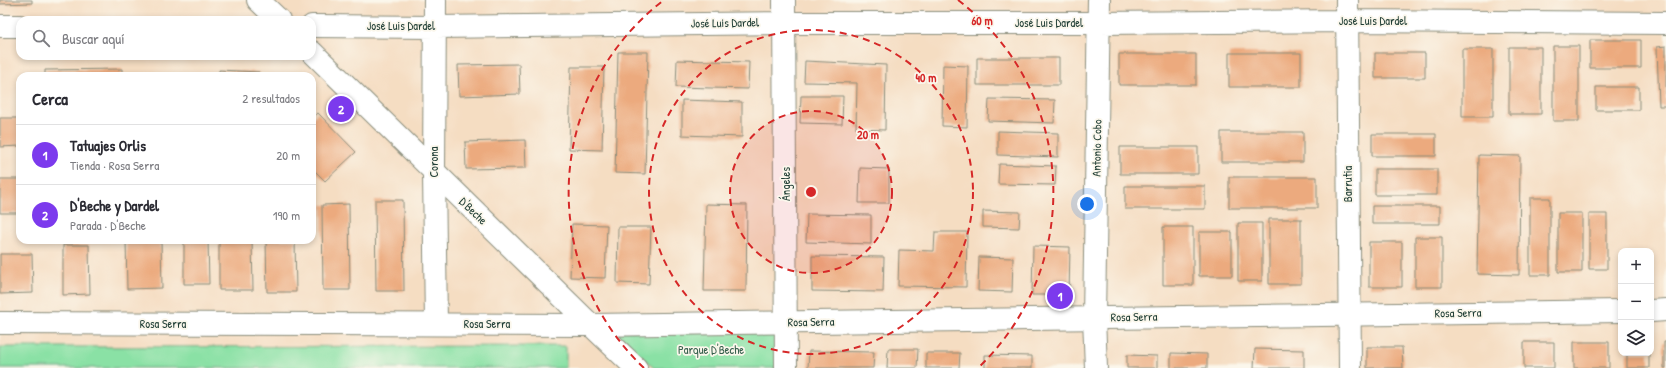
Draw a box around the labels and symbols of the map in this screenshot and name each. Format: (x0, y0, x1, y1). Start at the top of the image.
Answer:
text: 60 m (971, 12, 993, 29)
street label: José Luis Dardel (1339, 12, 1408, 29)
street label: José Luis Dardel (691, 13, 760, 32)
street label: José Luis Dardel (1015, 14, 1084, 31)
street label: José Luis Dardel (367, 17, 436, 34)
text: 40 m (916, 69, 936, 86)
pin: 2 (328, 94, 354, 124)
street label: Antonio Cobo (1088, 119, 1106, 177)
text: 20 m (857, 126, 879, 143)
street label: Corona (425, 146, 442, 178)
street label: Barrutia (1339, 166, 1356, 202)
street label: Ángeles (777, 167, 794, 201)
centre of rings (804, 185, 818, 199)
street label: D'Beche (456, 193, 491, 228)
your location (1077, 194, 1097, 214)
pin: 1 (1047, 281, 1073, 311)
street label: Rosa Serra (1435, 304, 1482, 321)
street label: Rosa Serra (1111, 308, 1158, 325)
street label: Rosa Serra (788, 313, 835, 330)
street label: Rosa Serra (140, 315, 187, 332)
street label: Rosa Serra (464, 315, 511, 332)
park label: Parque D'Beche (678, 341, 744, 358)

